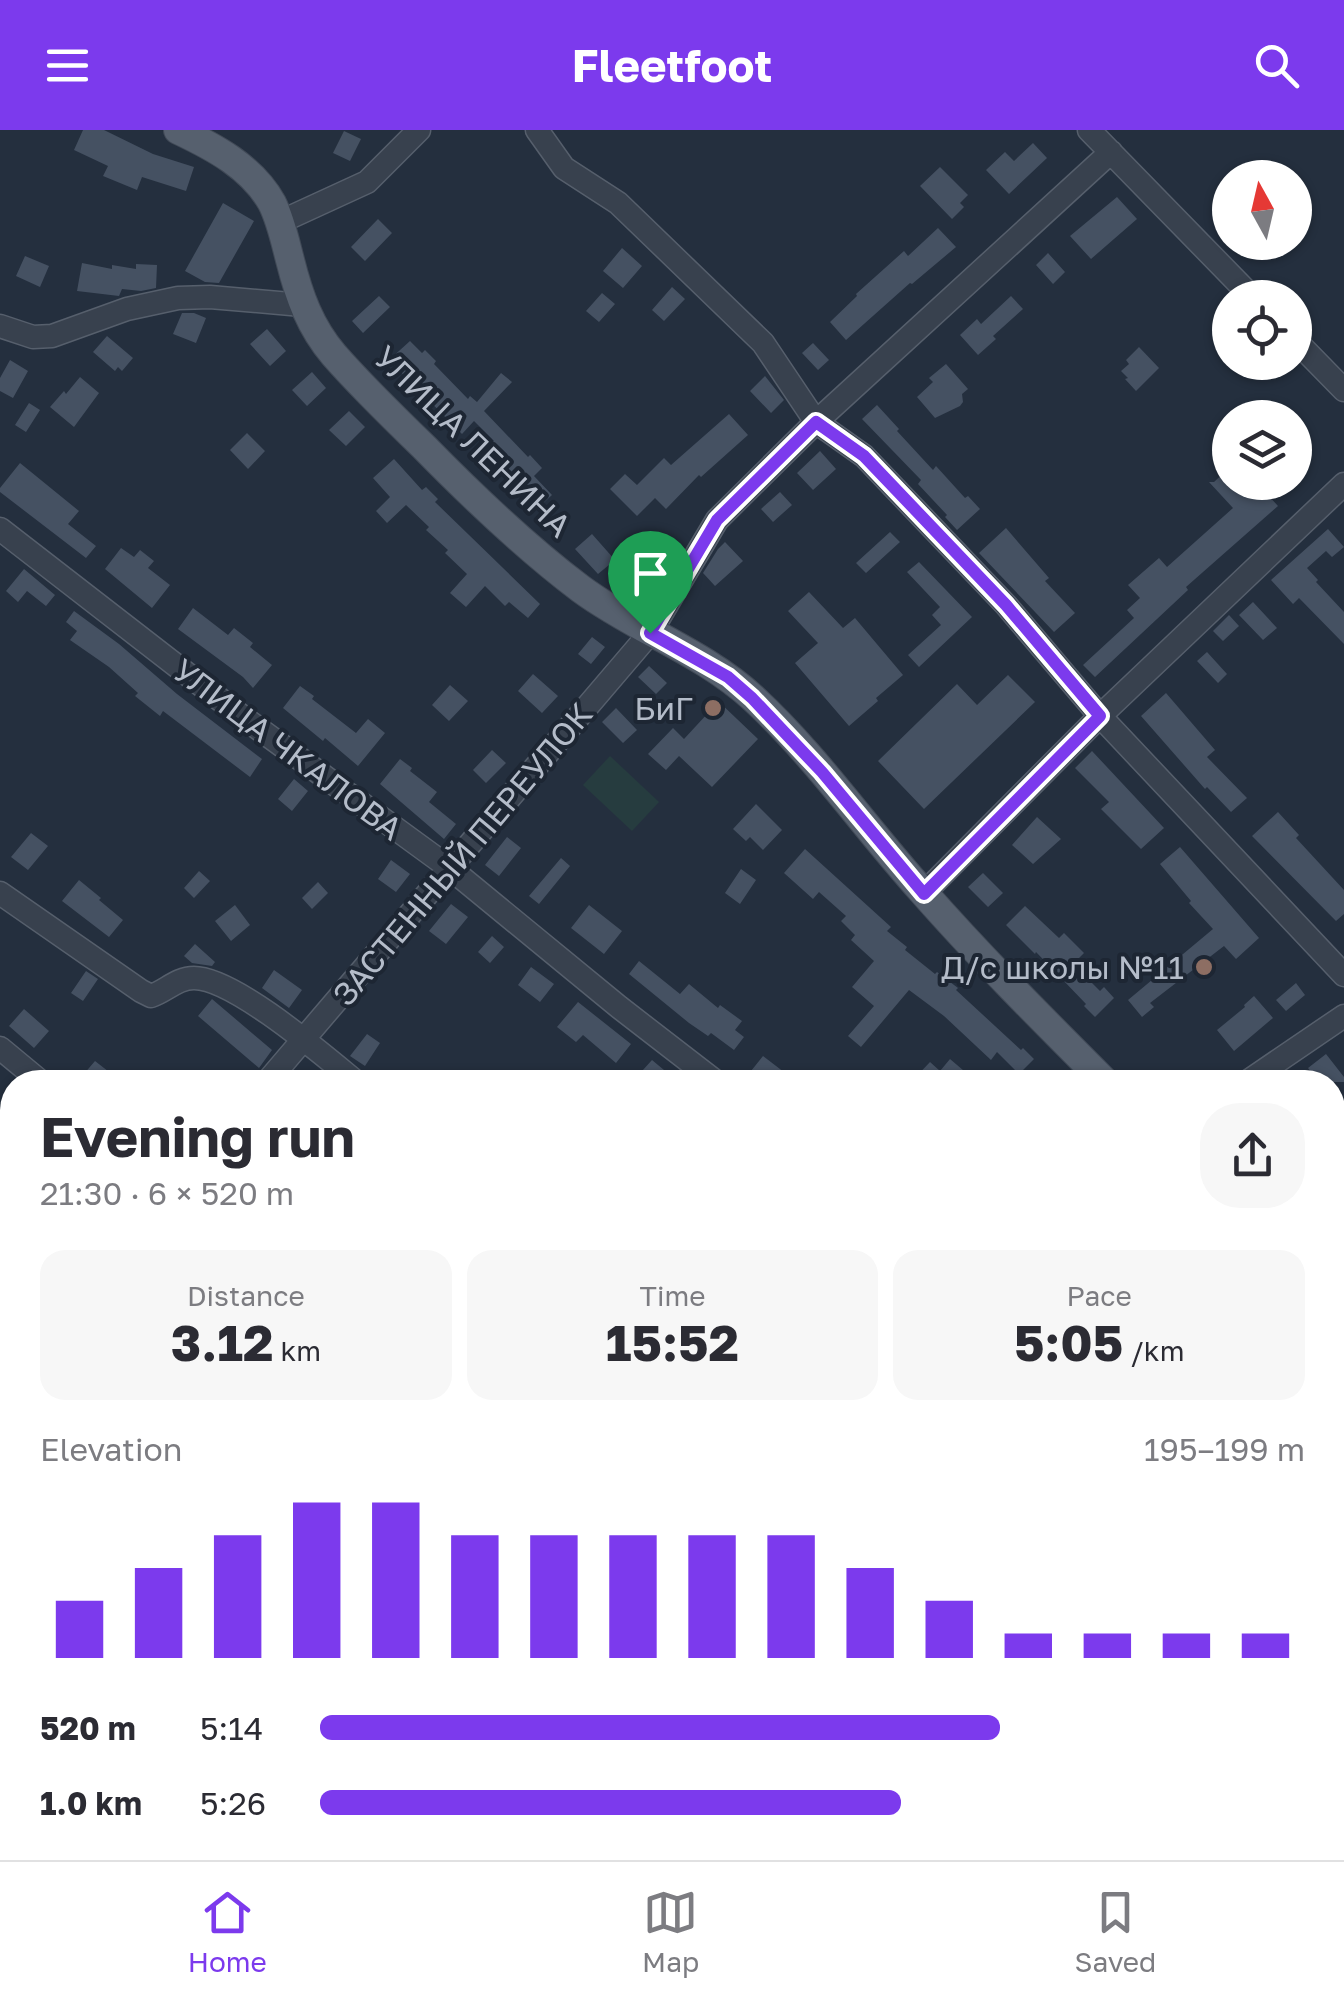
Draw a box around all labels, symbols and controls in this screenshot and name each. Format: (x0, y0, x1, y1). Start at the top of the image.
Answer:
icon: menu (40, 38, 95, 93)
text: Fleetfoot (572, 38, 772, 92)
icon: search (1249, 38, 1304, 93)
north arrow (1212, 160, 1312, 260)
map controls (1212, 160, 1312, 500)
button: locate (1212, 280, 1312, 380)
street label: УЛИЦА ЛЕНИНА (367, 338, 579, 544)
button: layers (1212, 400, 1312, 500)
pin (608, 531, 693, 634)
icon: arrive (623, 546, 678, 601)
street label: УЛИЦА ЧКАЛОВА (166, 650, 410, 848)
place label: БиГ (634, 689, 693, 727)
street label: ЗАСТЕННЫЙ ПЕРЕУЛОК (324, 695, 600, 1013)
marker: БиГ (702, 697, 724, 719)
place label: Д/с школы №11 (941, 948, 1184, 986)
marker: Д/с школы №11 (1193, 956, 1215, 978)
text: Evening run (40, 1103, 355, 1169)
button: share (1200, 1103, 1305, 1208)
text: 21:30 · 6 × 520 m (40, 1174, 294, 1212)
text: Distance (187, 1279, 305, 1312)
text: Time (640, 1279, 705, 1312)
text: Pace (1066, 1279, 1132, 1312)
text: 3.12 (171, 1312, 273, 1372)
text: 15:52 (606, 1312, 739, 1372)
text: 5:05 (1014, 1312, 1123, 1372)
text: km (273, 1334, 321, 1367)
text: /km (1123, 1334, 1184, 1367)
text: Elevation (40, 1430, 182, 1468)
text: 195–199 m (1144, 1430, 1305, 1468)
text: 520 m (40, 1709, 136, 1747)
text: 5:14 (200, 1709, 263, 1747)
text: 1.0 km (40, 1784, 142, 1822)
text: 5:26 (200, 1784, 266, 1822)
tab: Home (188, 1885, 267, 1978)
tab: Map (642, 1885, 699, 1978)
tab: Saved (1075, 1885, 1156, 1978)

